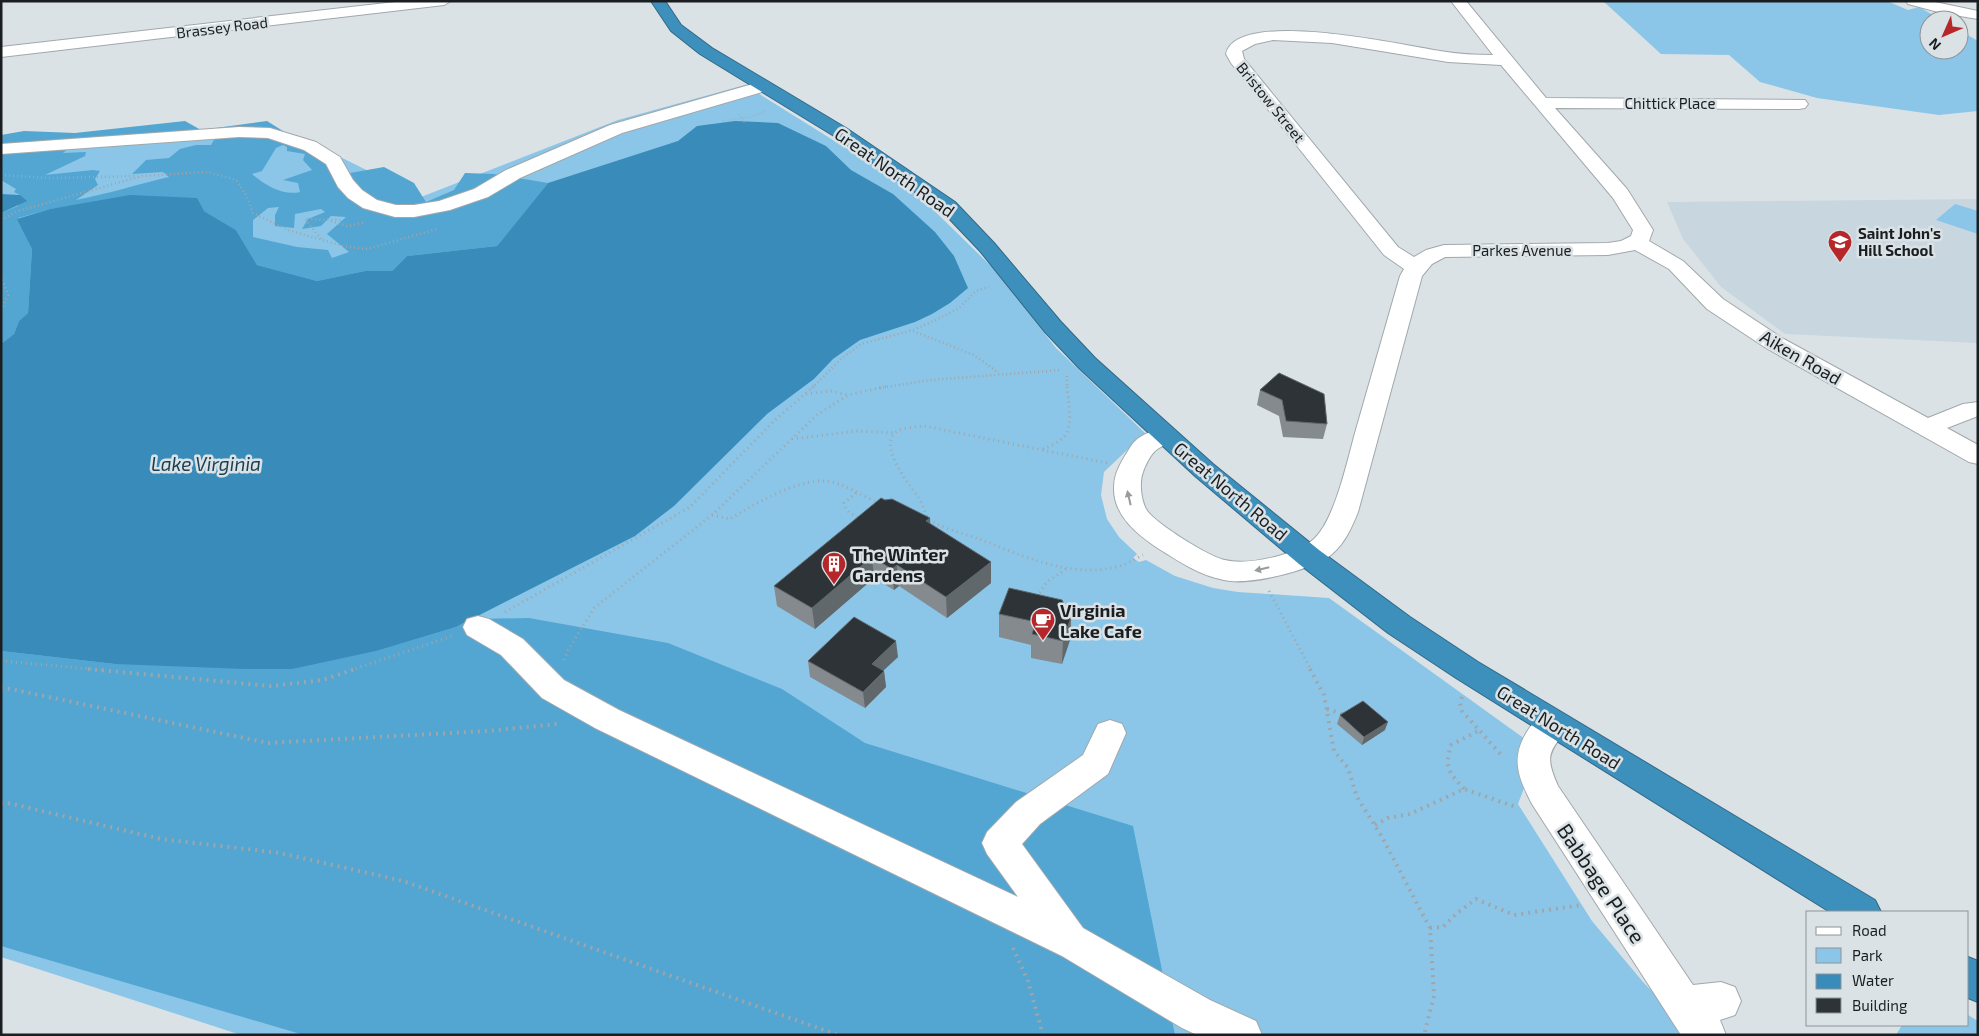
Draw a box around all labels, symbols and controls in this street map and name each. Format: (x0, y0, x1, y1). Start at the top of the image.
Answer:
north arrow (1919, 10, 1969, 60)
street label: Brassey Road (175, 12, 269, 42)
text: N (1925, 35, 1944, 54)
street label: Bristow Street (1233, 58, 1309, 146)
street label: Chittick Place (1624, 94, 1716, 112)
street label: Great North Road (831, 122, 959, 222)
place label: Saint John's Hill School (1858, 224, 1941, 259)
school or university icon: Saint John's Hill School (1827, 229, 1853, 263)
street label: Parkes Avenue (1472, 241, 1572, 259)
street label: Aiken Road (1756, 325, 1846, 389)
street label: Great North Road (1170, 437, 1292, 545)
water label: Lake Virginia (151, 452, 261, 475)
one-way arrow (1125, 490, 1133, 505)
place label: The Winter Gardens (852, 543, 946, 586)
building icon: The Winter Gardens (821, 551, 847, 585)
one-way arrow (1254, 565, 1270, 573)
place label: Virginia Lake Cafe (1060, 599, 1142, 642)
cafe icon: Virginia Lake Cafe (1030, 607, 1056, 641)
street label: Great North Road (1493, 680, 1625, 774)
street label: Babbage Place (1553, 818, 1651, 948)
legend (1806, 911, 1969, 1026)
text: Road (1852, 921, 1887, 939)
text: Park (1852, 946, 1883, 964)
text: Water (1852, 971, 1894, 989)
text: Building (1852, 996, 1908, 1014)

